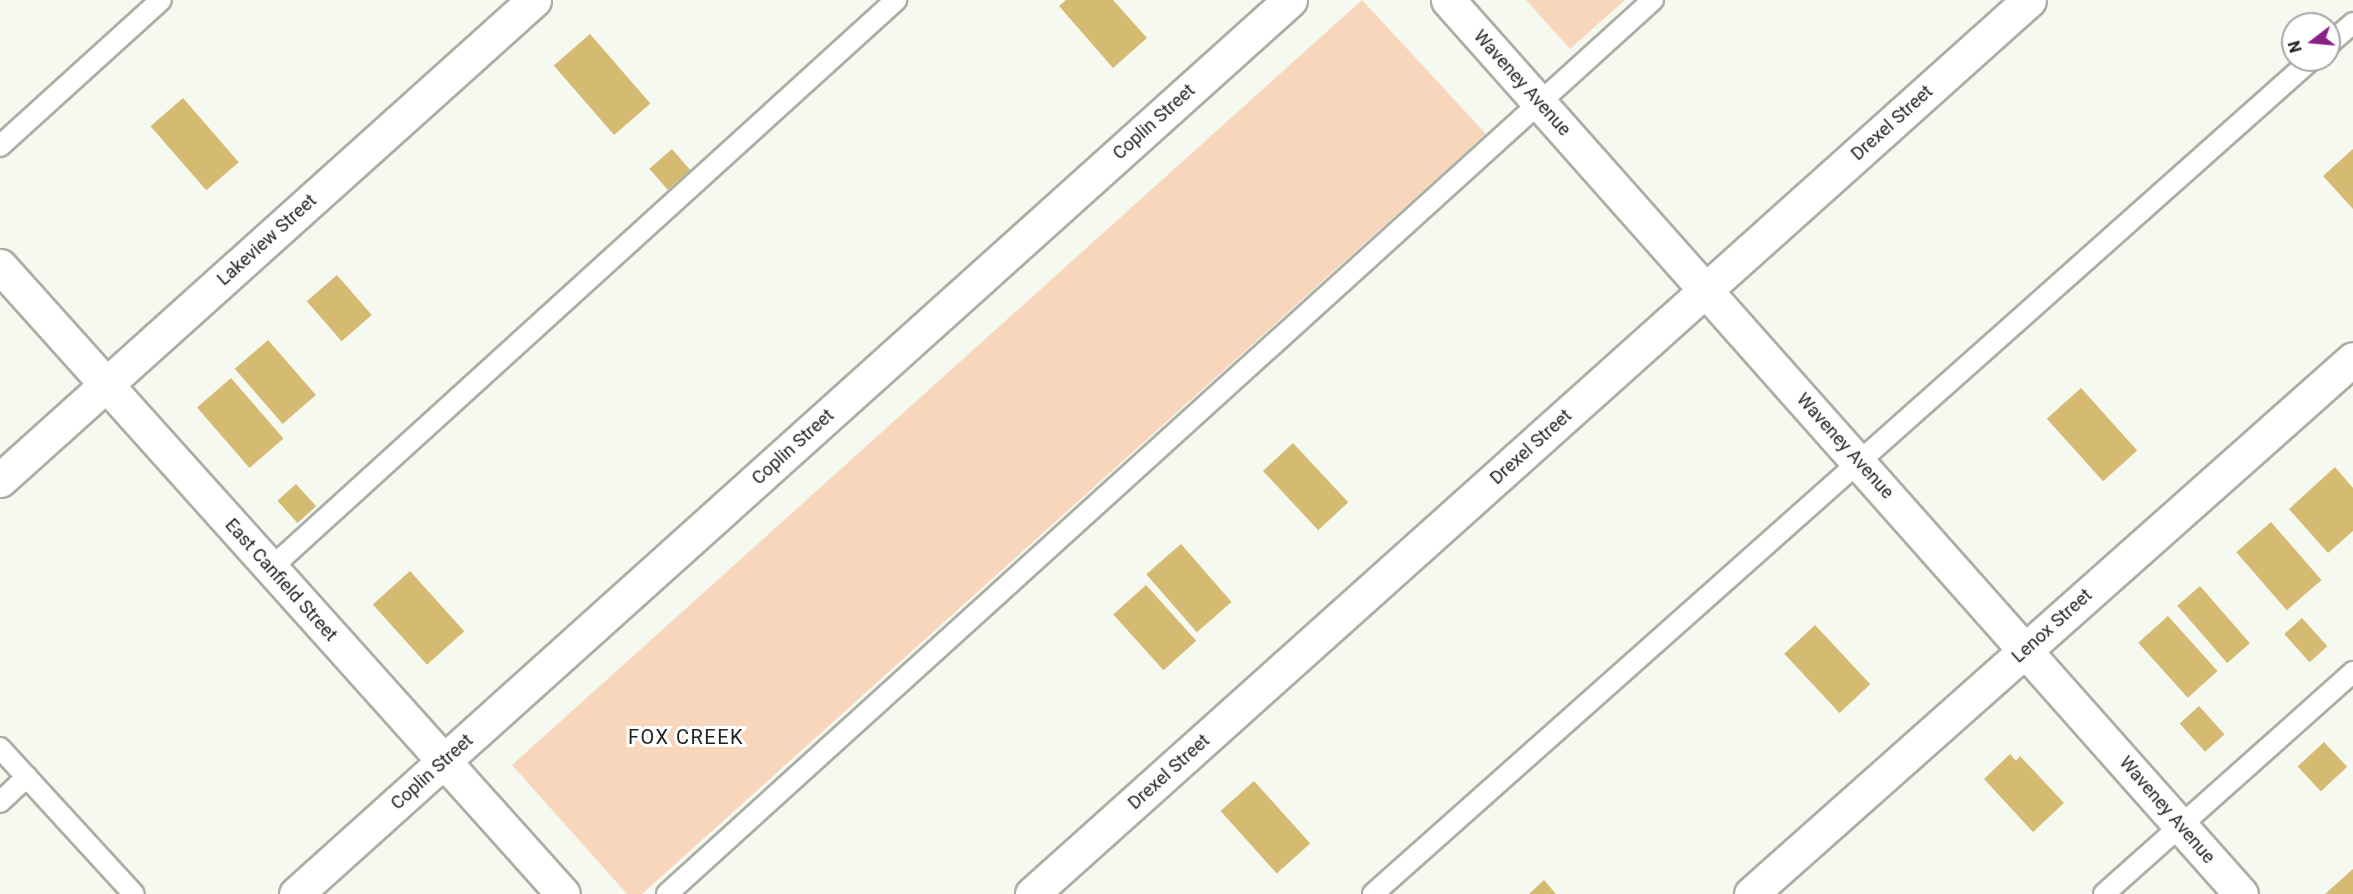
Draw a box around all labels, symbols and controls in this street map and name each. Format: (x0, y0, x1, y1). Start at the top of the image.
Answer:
north arrow (2281, 12, 2341, 72)
street label: Waveney Avenue (1469, 26, 1575, 140)
text: N (2284, 39, 2306, 55)
street label: Coplin Street (1109, 80, 1199, 164)
street label: Drexel Street (1847, 81, 1937, 165)
street label: Lakeview Street (213, 190, 321, 290)
street label: Waveney Avenue (1792, 389, 1898, 503)
street label: Coplin Street (748, 405, 838, 489)
street label: Drexel Street (1486, 405, 1576, 489)
street label: East Canfield Street (220, 514, 342, 646)
street label: Lenox Street (2008, 584, 2096, 668)
district label: FOX CREEK (628, 725, 744, 749)
street label: Coplin Street (387, 730, 477, 814)
street label: Drexel Street (1124, 730, 1214, 814)
street label: Waveney Avenue (2115, 752, 2219, 868)

